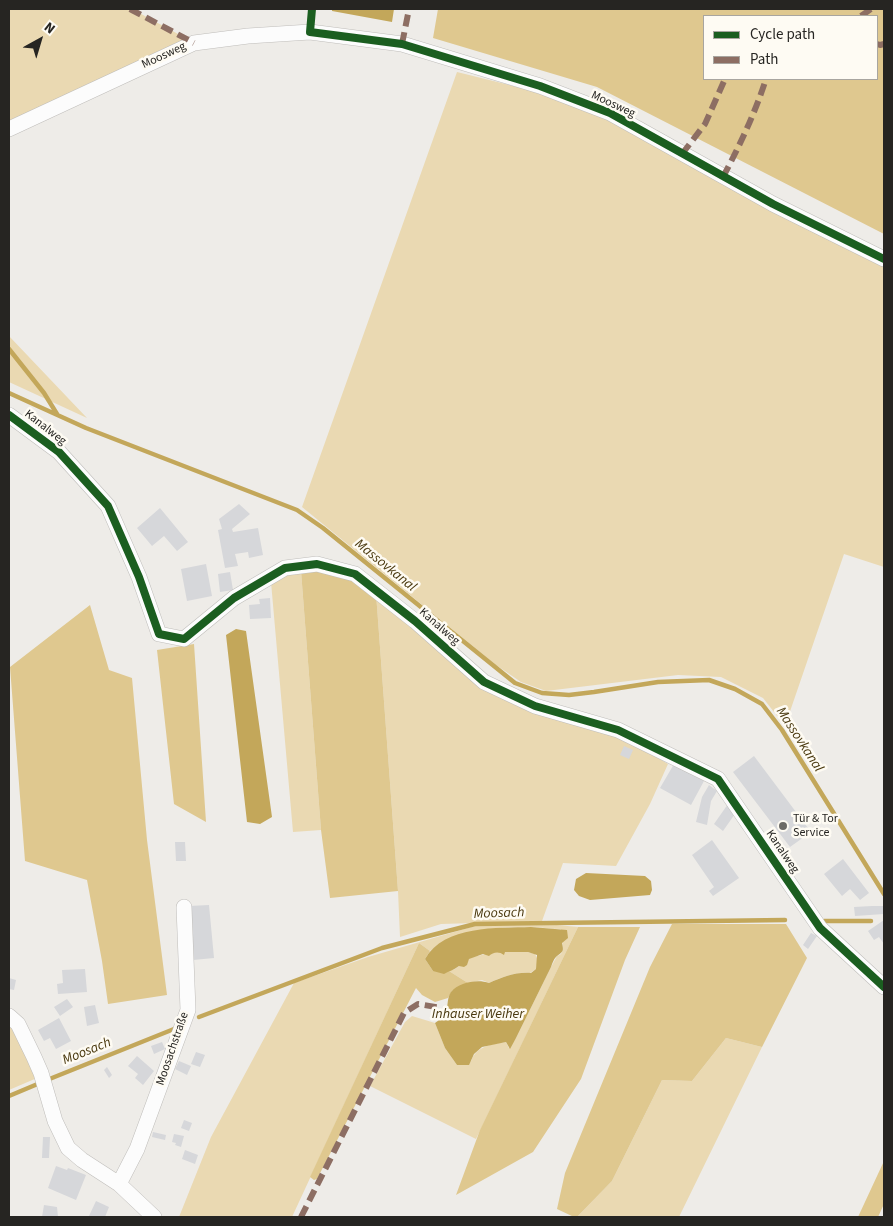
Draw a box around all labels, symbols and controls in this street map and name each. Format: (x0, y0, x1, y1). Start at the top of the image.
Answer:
north arrow (15, 15, 65, 65)
legend (703, 15, 878, 80)
text: N (40, 18, 59, 39)
text: Cycle path (750, 24, 815, 45)
street label: Moosweg (140, 40, 188, 72)
text: Path (750, 49, 778, 70)
street label: Moosweg (589, 89, 637, 121)
street label: Kanalweg (21, 407, 69, 449)
water label: Massovkanal (351, 536, 419, 596)
street label: Kanalweg (416, 605, 462, 649)
water label: Massovkanal (772, 704, 826, 776)
place label: Tür & Tor Service (793, 812, 838, 840)
marker: Tür & Tor Service (777, 820, 789, 832)
street label: Kanalweg (762, 828, 802, 876)
water label: Moosach (473, 905, 525, 923)
water label: Inhauser Weiher (432, 1007, 524, 1023)
street label: Moosachstraße (154, 1011, 192, 1087)
water label: Moosach (60, 1035, 114, 1069)

